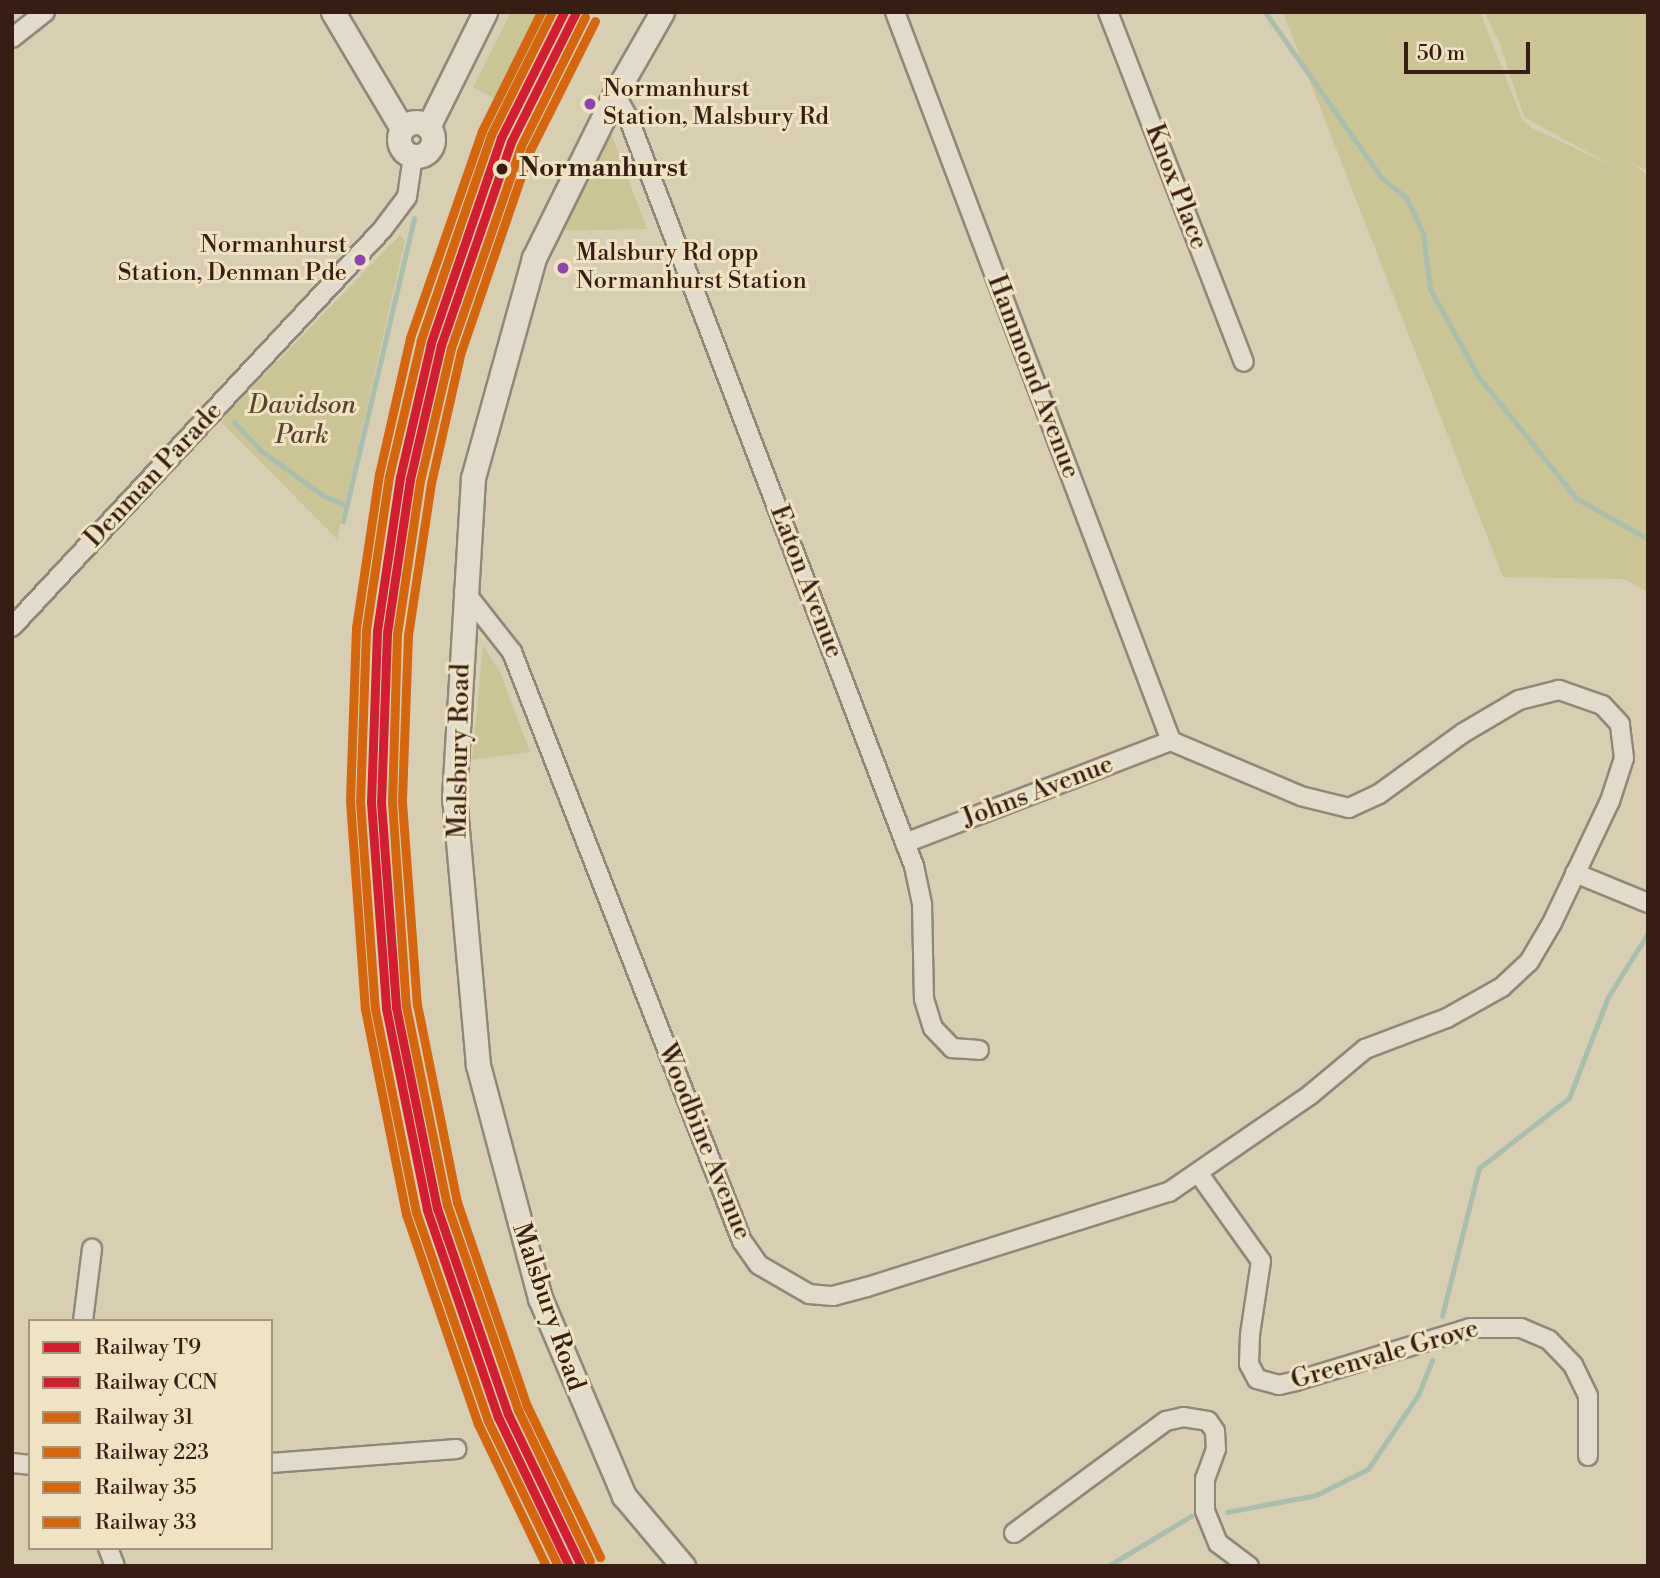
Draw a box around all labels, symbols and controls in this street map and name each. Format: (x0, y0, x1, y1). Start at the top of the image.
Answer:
scale bar (1408, 28, 1534, 72)
text: 50 m (1417, 41, 1465, 67)
place label: Normanhurst Station, Malsbury Rd (603, 76, 829, 132)
marker: Normanhurst Station, Malsbury Rd (583, 97, 597, 111)
street label: Knox Place (1138, 120, 1214, 254)
place label: Normanhurst (519, 153, 687, 185)
marker: Normanhurst (491, 158, 513, 180)
place label: Normanhurst Station, Denman Pde (118, 232, 347, 288)
place label: Malsbury Rd opp Normanhurst Station (576, 240, 807, 296)
marker: Normanhurst Station, Denman Pde (353, 253, 367, 267)
marker: Malsbury Rd opp Normanhurst Station (556, 261, 570, 275)
street label: Hammond Avenue (980, 271, 1086, 483)
park label: Davidson Park (248, 390, 356, 452)
street label: Denman Parade (79, 396, 229, 554)
street label: Eaton Avenue (763, 501, 849, 663)
street label: Malsbury Road (443, 663, 477, 839)
street label: Johns Avenue (958, 749, 1118, 835)
street label: Woodbine Avenue (650, 1039, 758, 1245)
street label: Malsbury Road (505, 1219, 591, 1395)
street label: Greenvale Grove (1288, 1313, 1482, 1397)
legend (28, 1319, 273, 1550)
text: Railway T9 (95, 1335, 201, 1361)
text: Railway CCN (95, 1370, 218, 1396)
text: Railway 31 (95, 1405, 194, 1431)
text: Railway 223 (95, 1440, 209, 1466)
text: Railway 35 (95, 1475, 197, 1501)
text: Railway 33 (95, 1510, 197, 1536)

